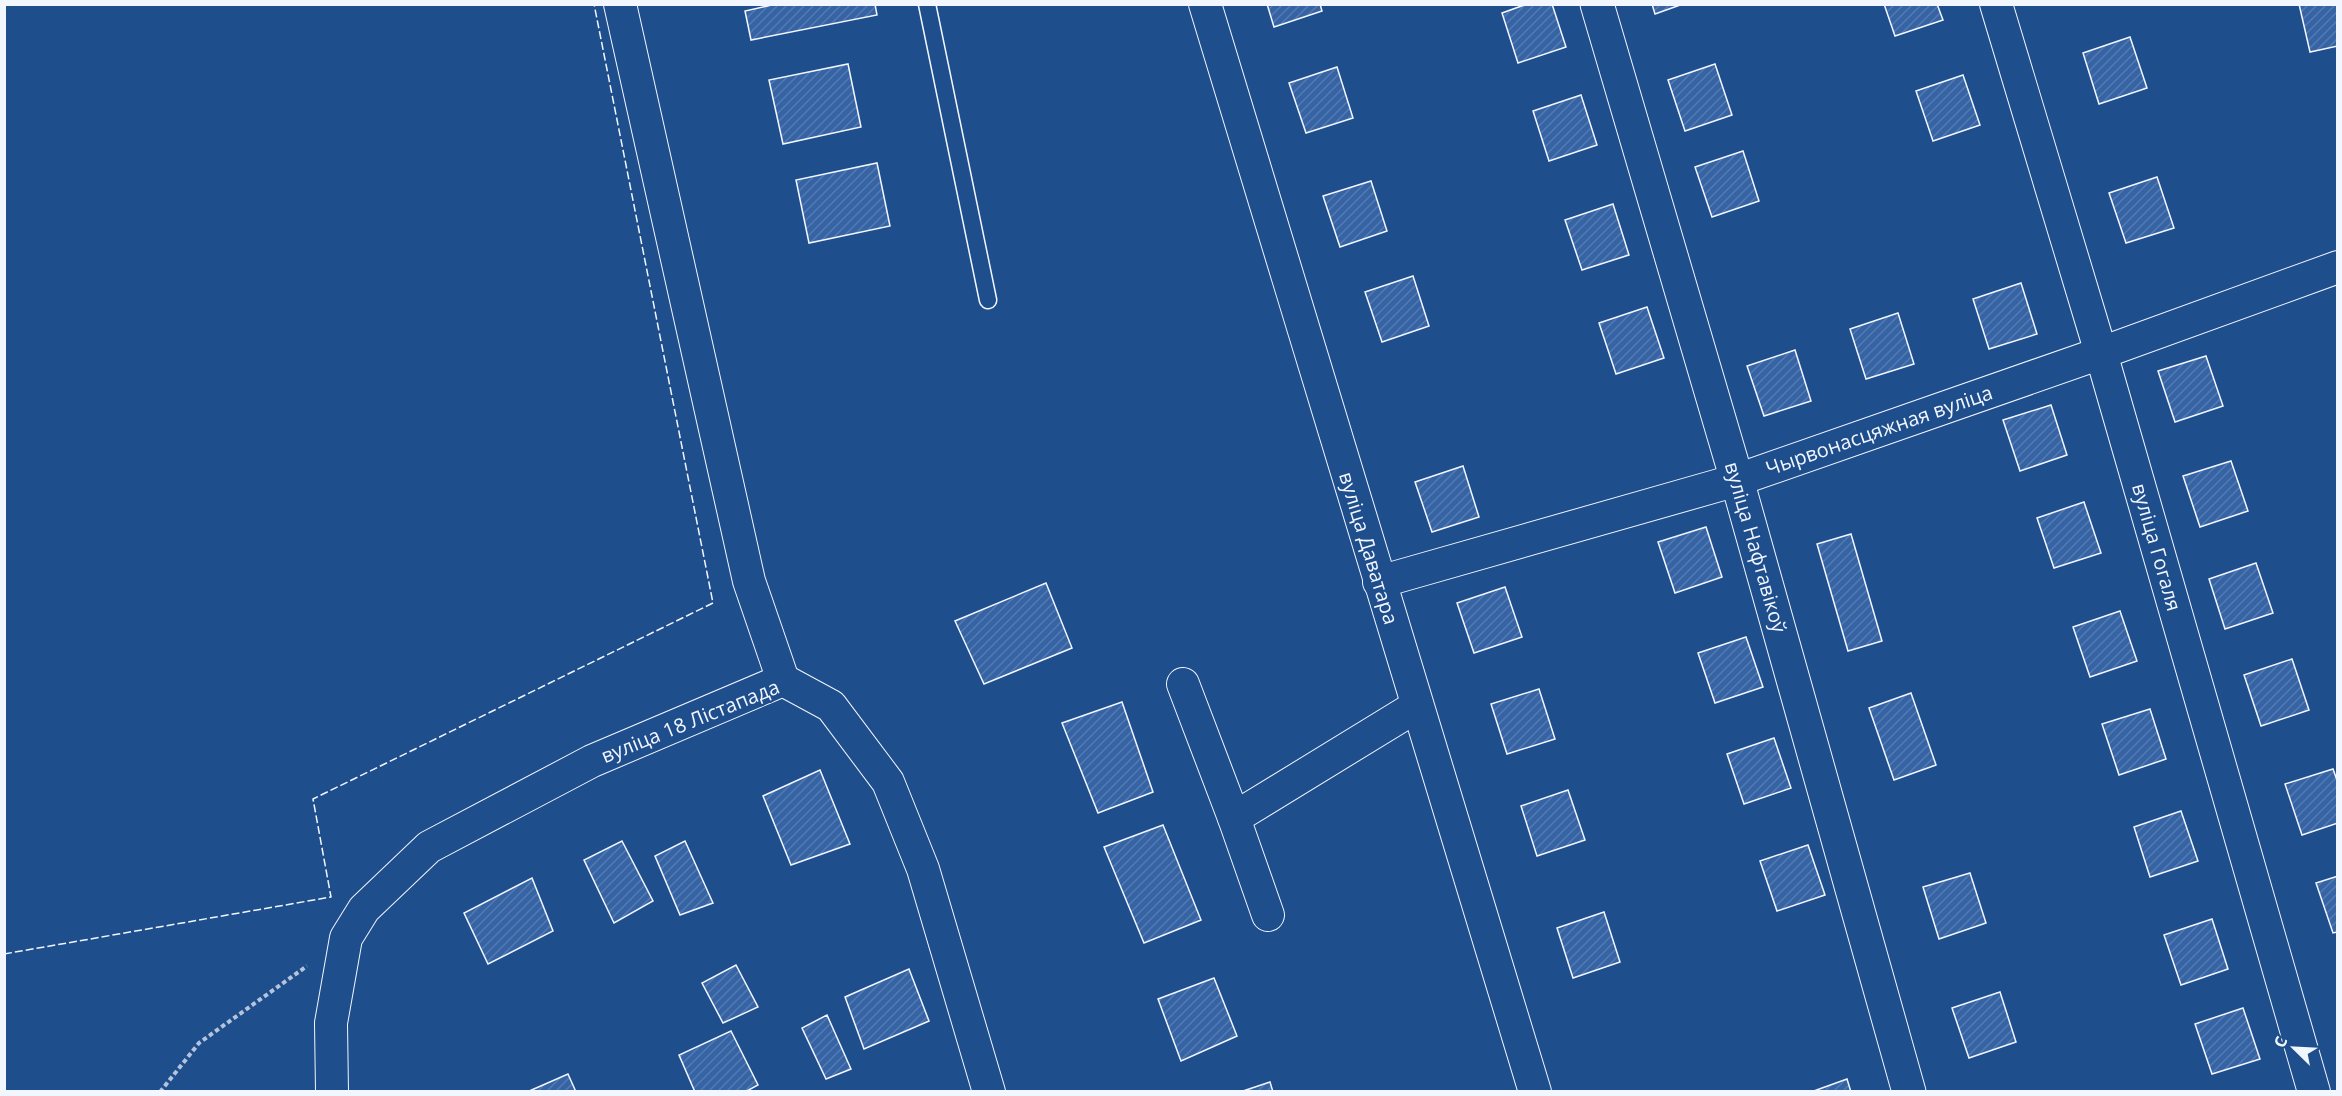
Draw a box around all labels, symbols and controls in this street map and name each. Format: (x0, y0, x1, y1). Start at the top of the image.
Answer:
street label: Чырвонасцяжная вуліца (1762, 378, 1996, 482)
street label: вуліца Нафтавікоў (1719, 458, 1794, 636)
street label: вуліца Даватара (1333, 468, 1405, 628)
street label: вуліца Гогаля (2126, 480, 2188, 614)
street label: вуліца 18 Лістапада (597, 673, 783, 769)
north arrow (2264, 1018, 2324, 1078)
text: С (2268, 1033, 2292, 1051)

